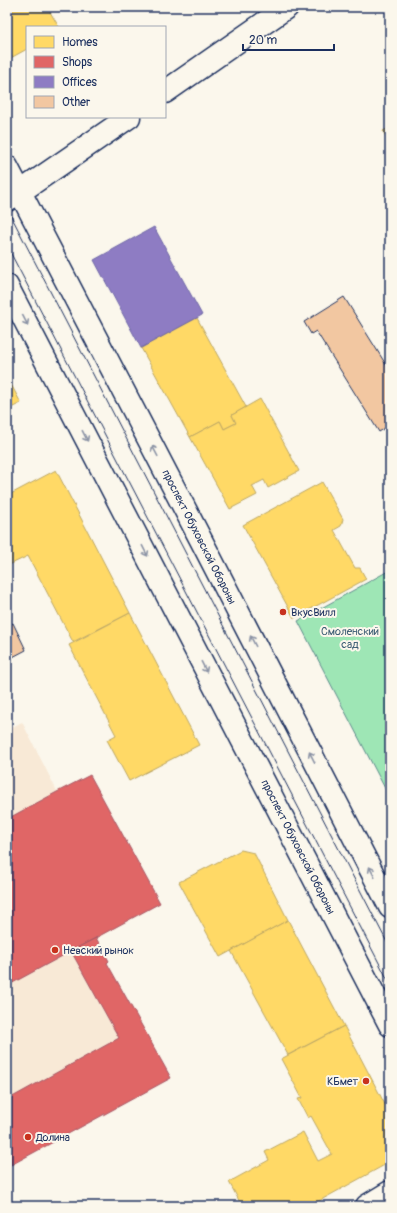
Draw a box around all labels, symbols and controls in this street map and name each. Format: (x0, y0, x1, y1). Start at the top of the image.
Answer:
legend (26, 26, 166, 118)
scale bar (243, 26, 334, 52)
text: 20 m (249, 33, 278, 48)
text: Homes (62, 35, 98, 50)
text: Shops (62, 55, 93, 70)
text: Offices (62, 75, 98, 90)
text: Other (62, 95, 91, 110)
one-way arrow (22, 314, 29, 326)
one-way arrow (81, 430, 89, 442)
one-way arrow (151, 445, 158, 457)
street label: проспект Обуховской Обороны (159, 467, 239, 607)
one-way arrow (141, 545, 149, 557)
place label: ВкусВилл (291, 606, 336, 619)
marker: ВкусВилл (278, 607, 288, 617)
park label: Смоленский сад (321, 625, 379, 651)
one-way arrow (249, 636, 256, 648)
one-way arrow (201, 660, 209, 672)
one-way arrow (308, 751, 316, 763)
street label: проспект Обуховской Обороны (258, 777, 338, 917)
one-way arrow (368, 867, 375, 879)
place label: Невский рынок (63, 944, 134, 957)
marker: Невский рынок (50, 945, 60, 955)
place label: КБмет (327, 1075, 358, 1088)
marker: КБмет (361, 1076, 371, 1086)
place label: Долина (35, 1131, 70, 1144)
marker: Долина (23, 1132, 33, 1142)

